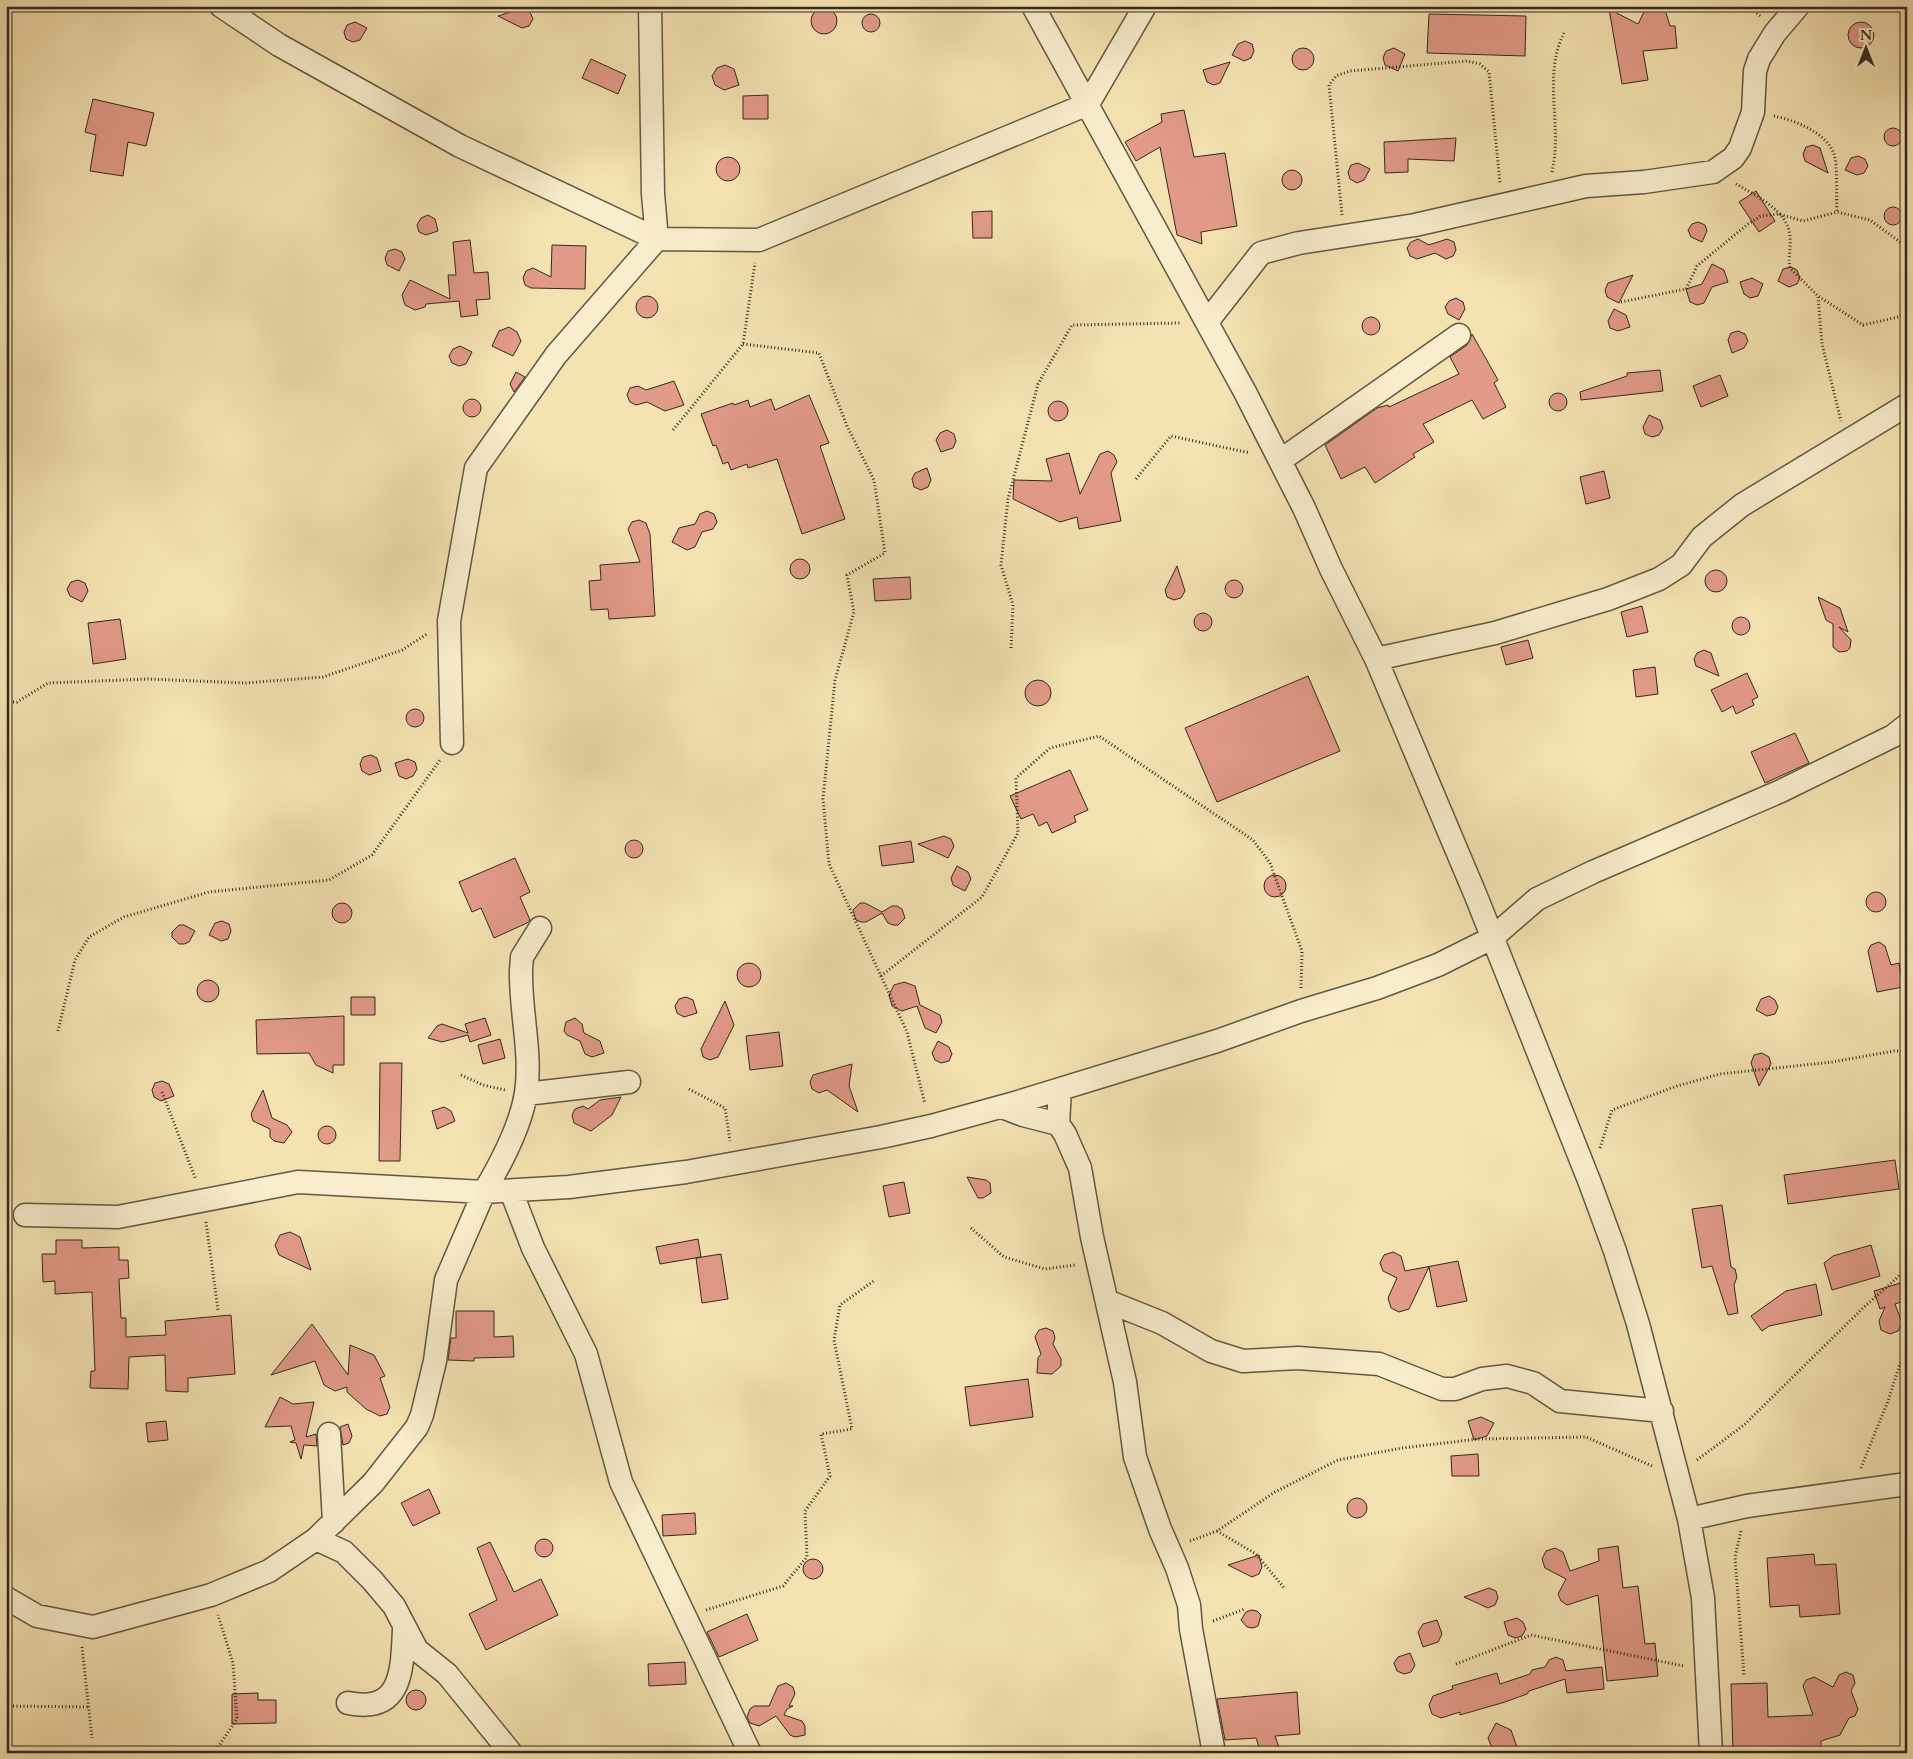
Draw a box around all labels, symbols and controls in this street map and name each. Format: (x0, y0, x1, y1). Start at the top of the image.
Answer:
north arrow (1840, 22, 1890, 72)
text: N (1860, 26, 1872, 45)

